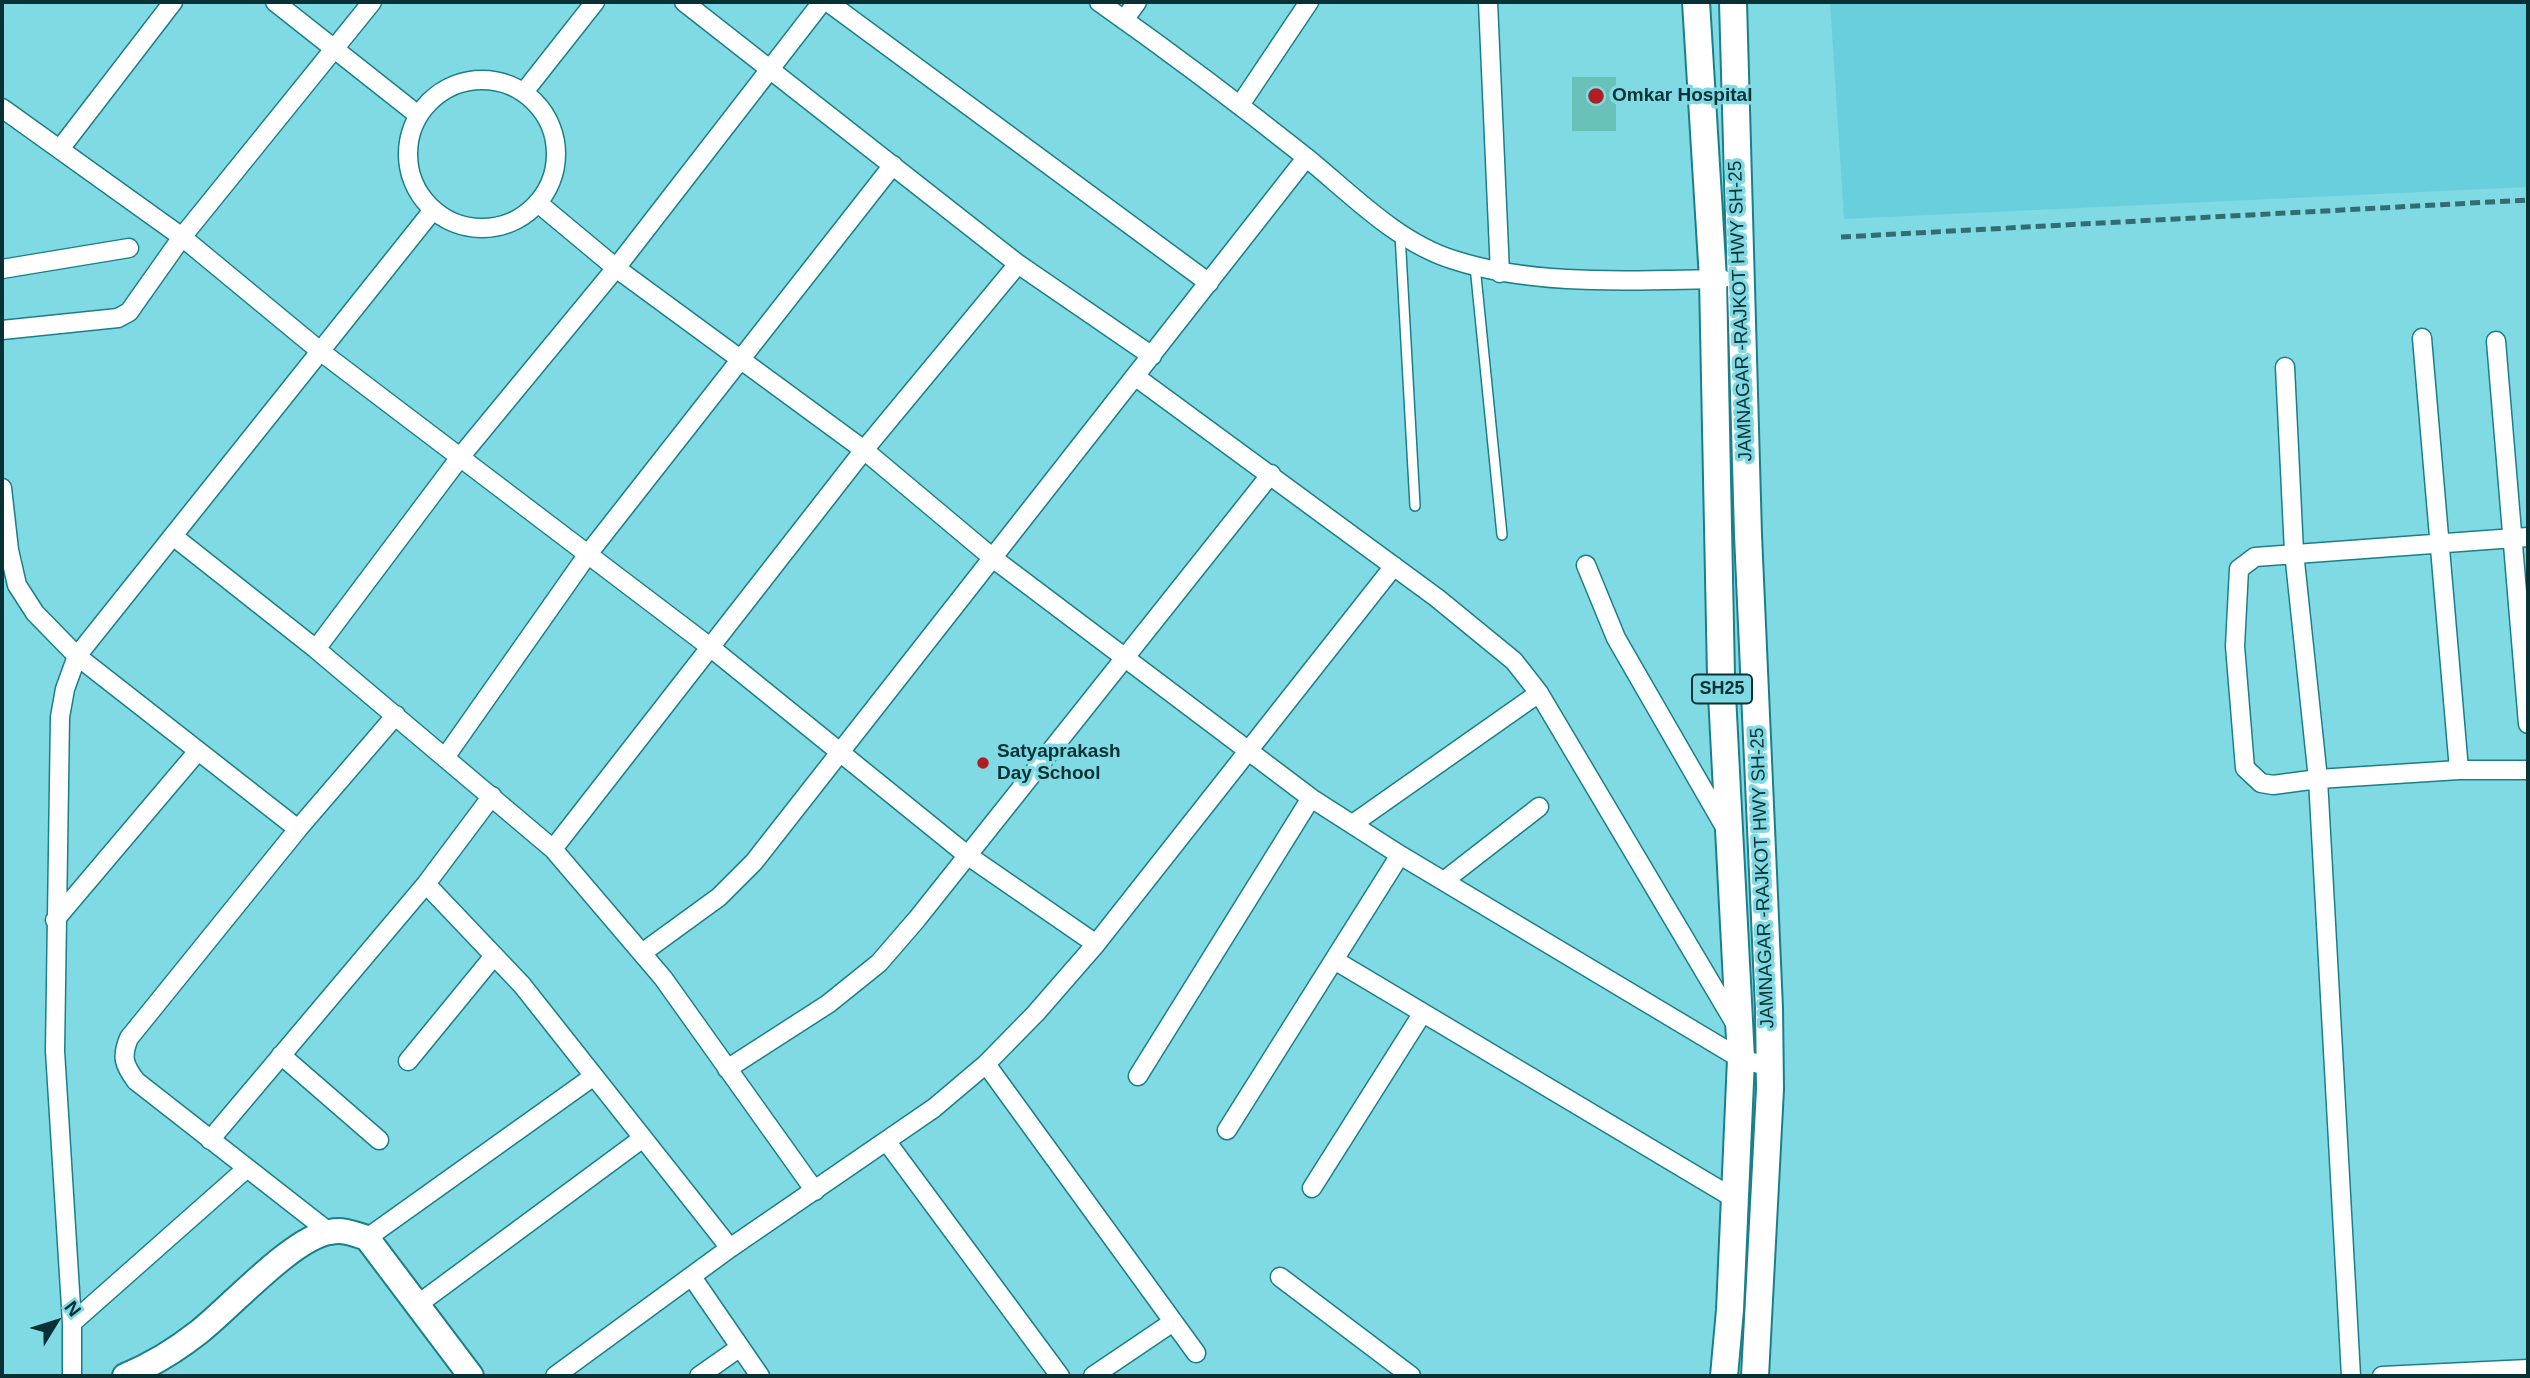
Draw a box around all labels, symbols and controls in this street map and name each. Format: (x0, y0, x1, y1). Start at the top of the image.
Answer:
place label: Omkar Hospital (1612, 85, 1752, 107)
marker: Omkar Hospital (1586, 86, 1606, 106)
street label: JAMNAGAR -RAJKOT HWY SH-25 (1724, 160, 1758, 462)
road number: SH25 (1692, 674, 1752, 704)
street label: JAMNAGAR -RAJKOT HWY SH-25 (1746, 727, 1780, 1029)
place label: Satyaprakash Day School (997, 741, 1121, 785)
marker: Satyaprakash Day School (975, 755, 991, 771)
north arrow (21, 1287, 91, 1357)
text: N (60, 1297, 85, 1321)

